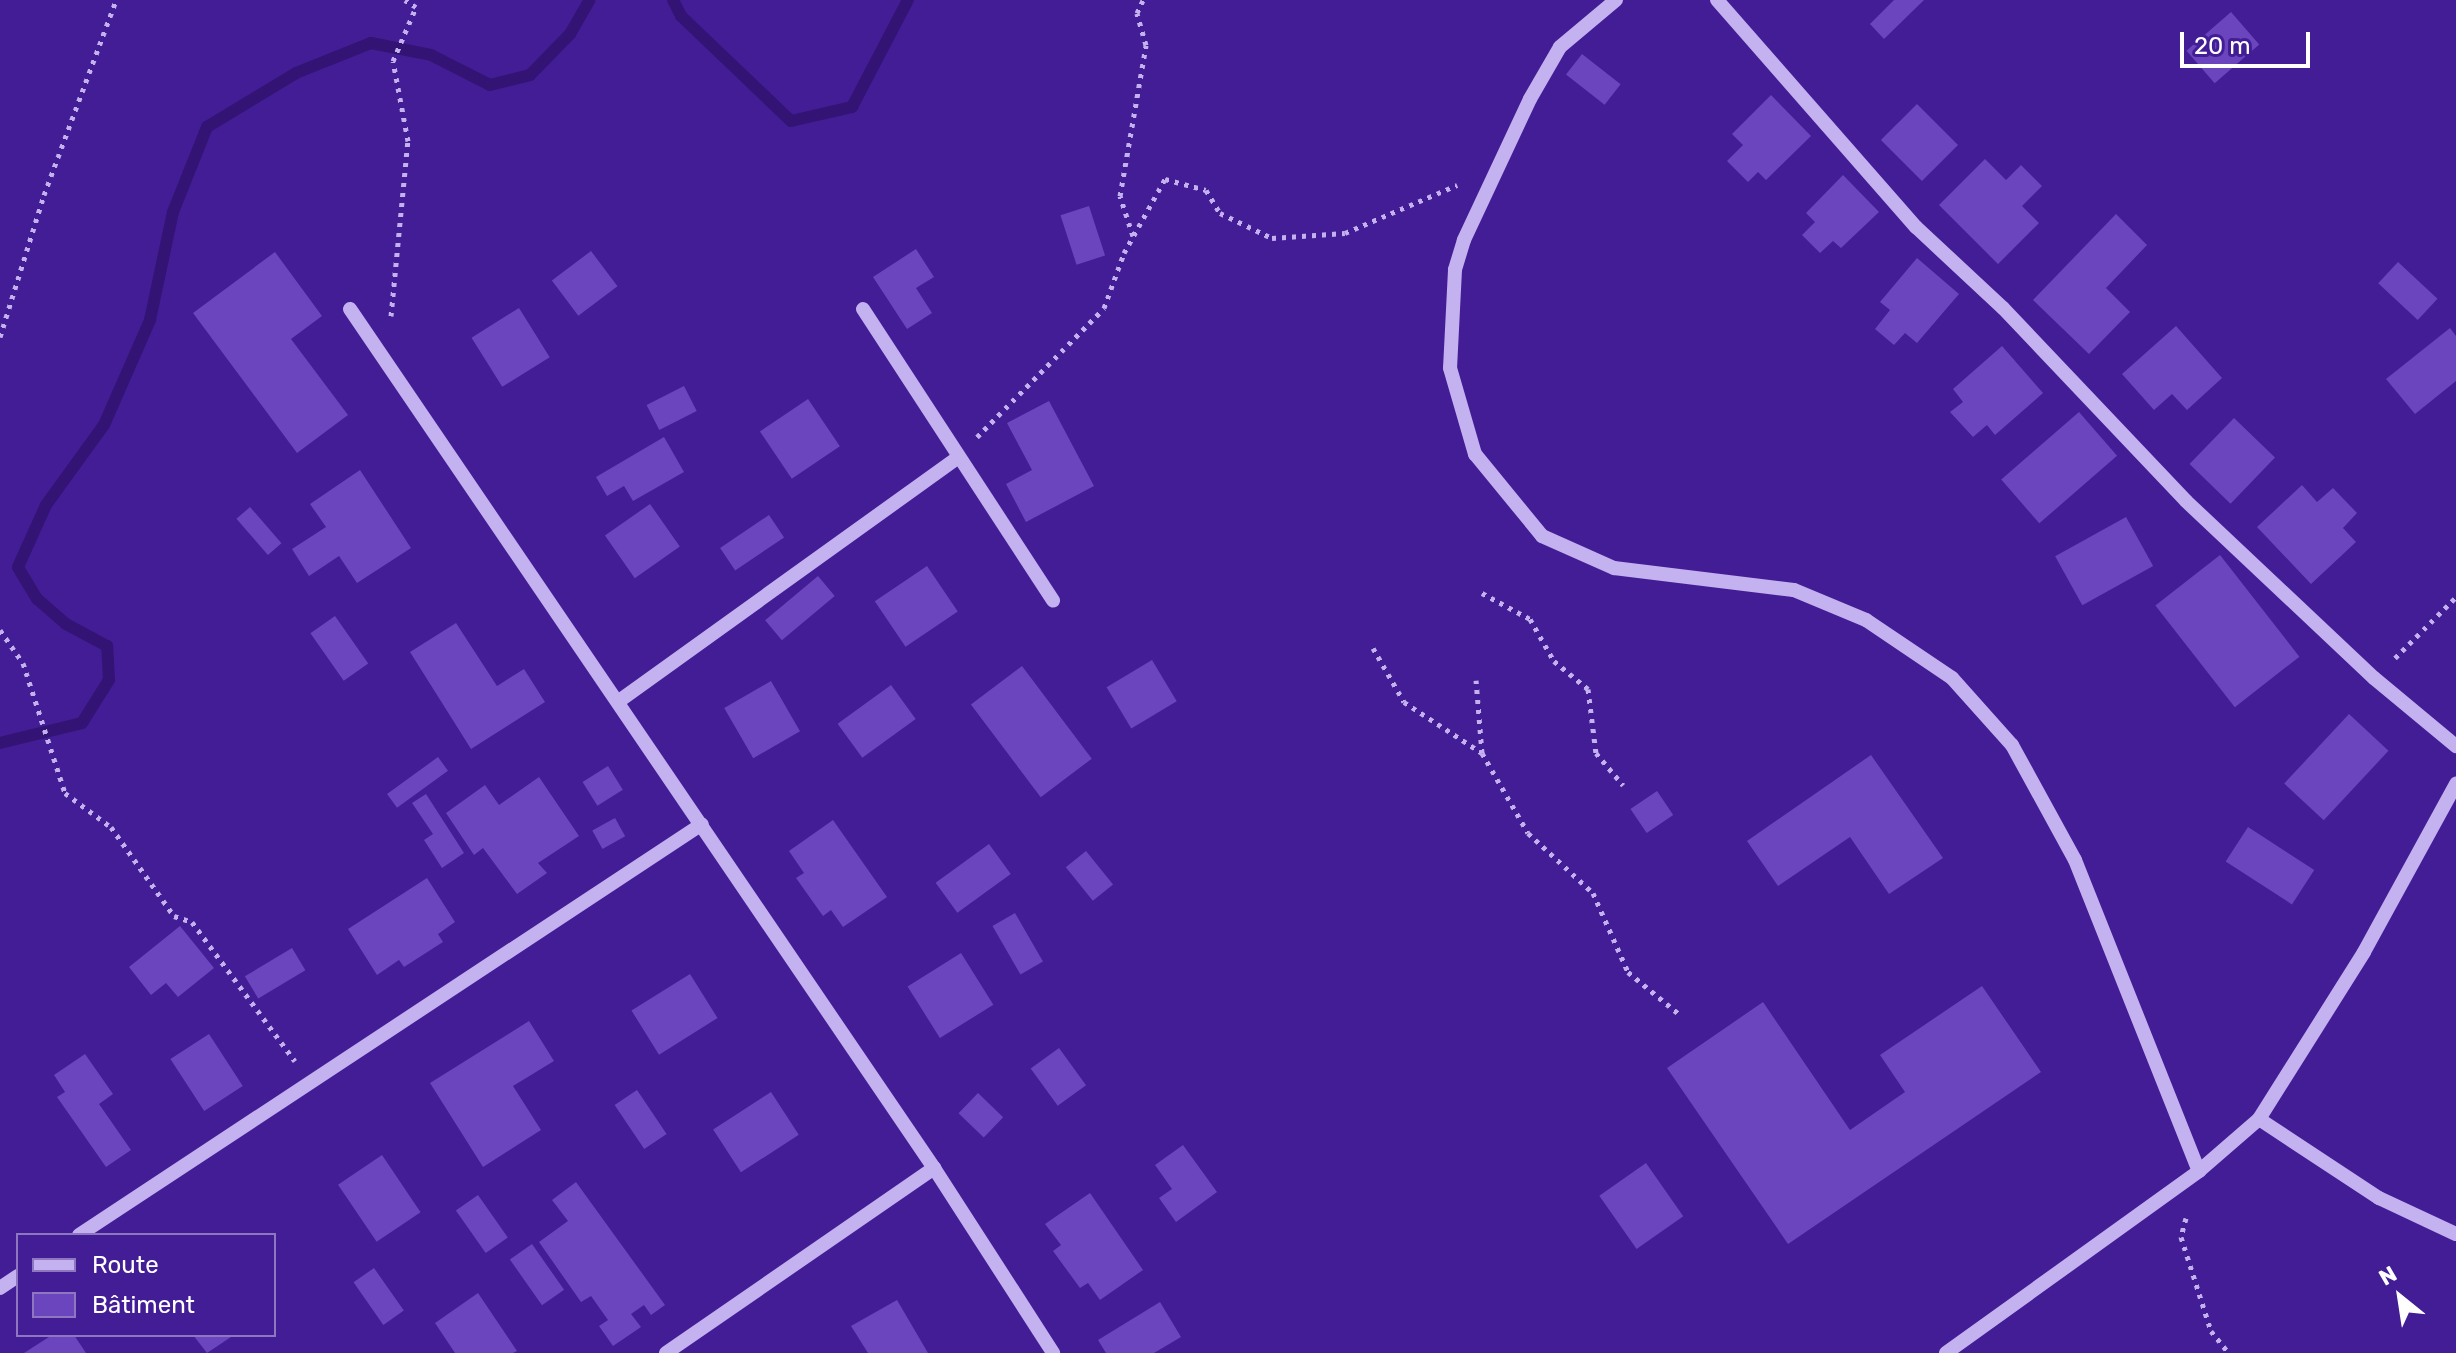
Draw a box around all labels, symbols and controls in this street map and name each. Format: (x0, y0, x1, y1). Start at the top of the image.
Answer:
scale bar (2184, 16, 2314, 66)
text: 20 m (2194, 32, 2251, 60)
legend (16, 1233, 276, 1337)
text: Route (92, 1251, 159, 1279)
north arrow (2360, 1257, 2440, 1337)
text: N (2374, 1260, 2401, 1291)
text: Bâtiment (92, 1291, 195, 1319)

